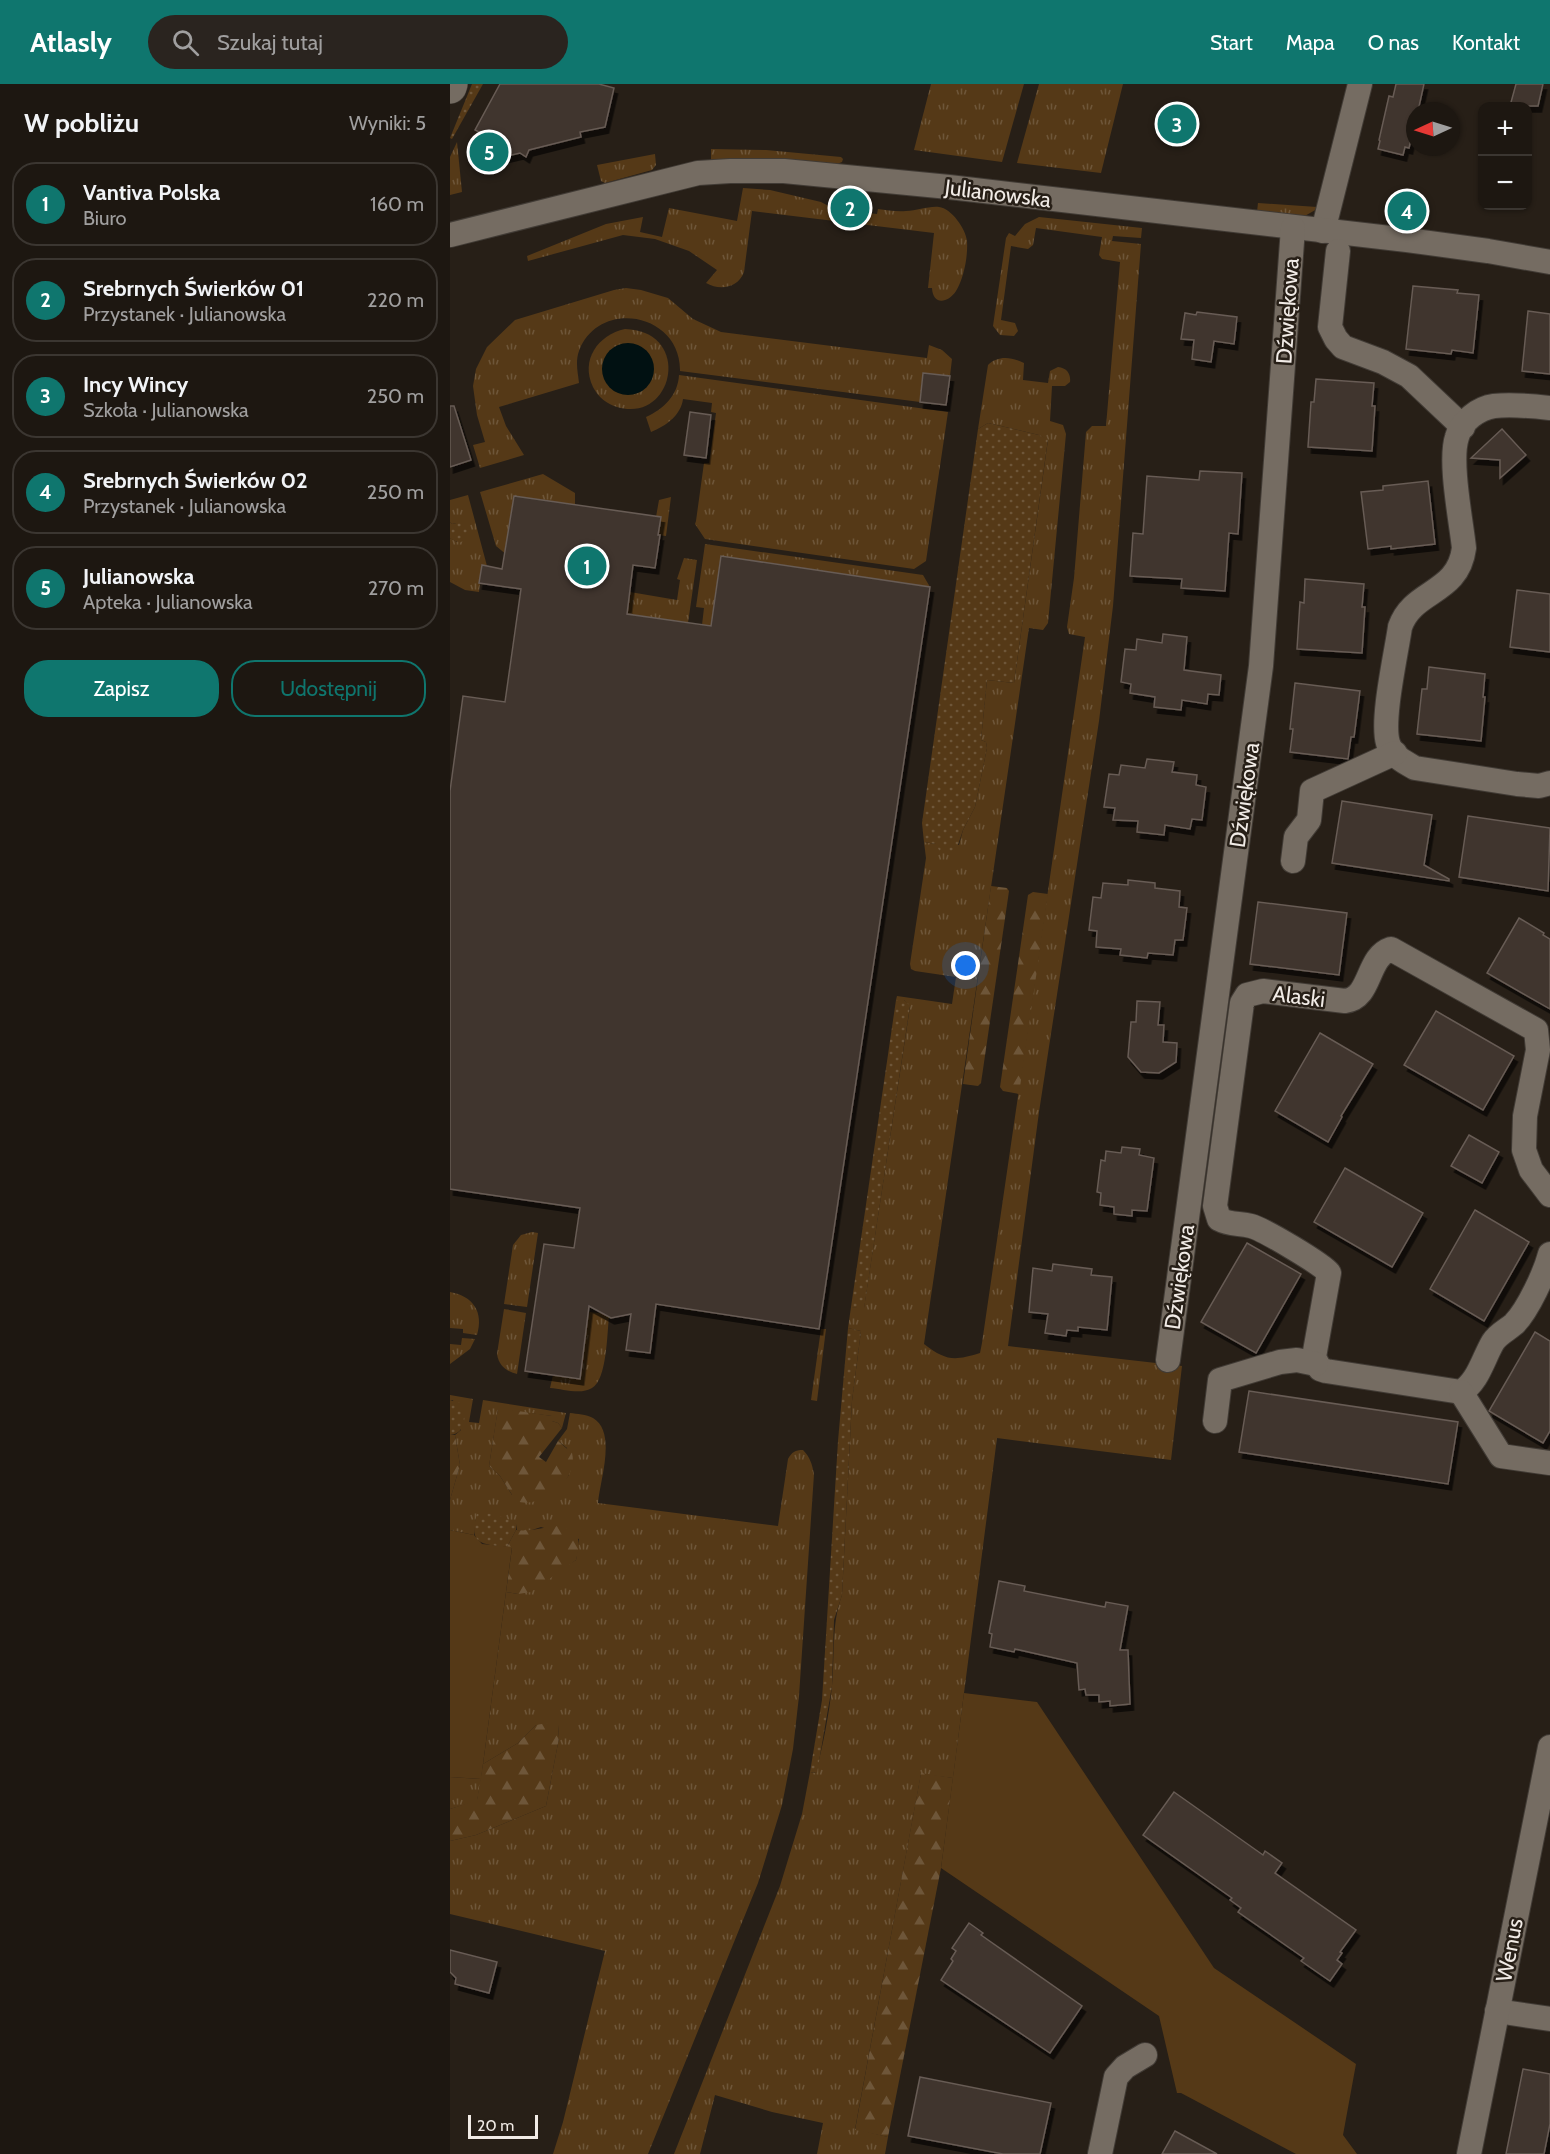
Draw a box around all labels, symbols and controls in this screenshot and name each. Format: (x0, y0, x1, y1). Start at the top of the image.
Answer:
search box (148, 15, 568, 69)
text: Atlasly (30, 25, 112, 59)
icon: search (169, 26, 202, 59)
text: Szukaj tutaj (217, 29, 323, 56)
text: Start (1210, 30, 1253, 55)
text: Mapa (1286, 30, 1335, 55)
text: O nas (1368, 30, 1419, 55)
text: Kontakt (1452, 30, 1520, 55)
pin: 3 (1158, 102, 1196, 147)
north arrow (1406, 102, 1460, 156)
map controls (1478, 102, 1532, 210)
button: + (1478, 102, 1532, 156)
text: W pobliżu (24, 107, 139, 139)
text: Wyniki: 5 (349, 111, 426, 135)
pin: 5 (470, 130, 508, 174)
button: − (1478, 156, 1532, 210)
street label: Julianowska (942, 173, 1053, 213)
text: Vantiva Polska (83, 179, 220, 206)
pin: 2 (830, 186, 870, 230)
pin: 4 (1388, 188, 1426, 234)
text: 1 (42, 192, 49, 216)
text: 160 m (370, 192, 424, 216)
text: Biuro (83, 206, 127, 230)
street label: Dźwiękowa (1270, 257, 1305, 365)
text: Srebrnych Świerków 01 (83, 275, 304, 302)
text: 2 (40, 288, 51, 312)
text: 220 m (367, 288, 424, 312)
text: Przystanek · Julianowska (83, 302, 286, 326)
text: Incy Wincy (83, 371, 188, 398)
text: 3 (40, 384, 51, 408)
text: 250 m (367, 384, 424, 408)
text: Szkoła · Julianowska (83, 398, 249, 422)
text: Srebrnych Świerków 02 (83, 467, 308, 494)
text: 4 (39, 480, 52, 504)
text: 250 m (367, 480, 424, 504)
text: Przystanek · Julianowska (83, 494, 286, 518)
pin: 1 (568, 544, 606, 588)
text: Julianowska (83, 563, 194, 590)
text: 5 (40, 576, 51, 600)
text: 270 m (368, 576, 424, 600)
text: Apteka · Julianowska (83, 590, 253, 614)
button: Zapisz (24, 660, 219, 717)
button: Udostępnij (231, 660, 426, 717)
street label: Dźwiękowa (1224, 740, 1265, 849)
your location (951, 951, 980, 980)
street label: Alaski (1271, 980, 1327, 1013)
street label: Dźwiękowa (1159, 1222, 1200, 1331)
street label: Wenus (1490, 1916, 1529, 1984)
scale bar (468, 2112, 538, 2140)
text: 20 m (477, 2116, 514, 2135)

